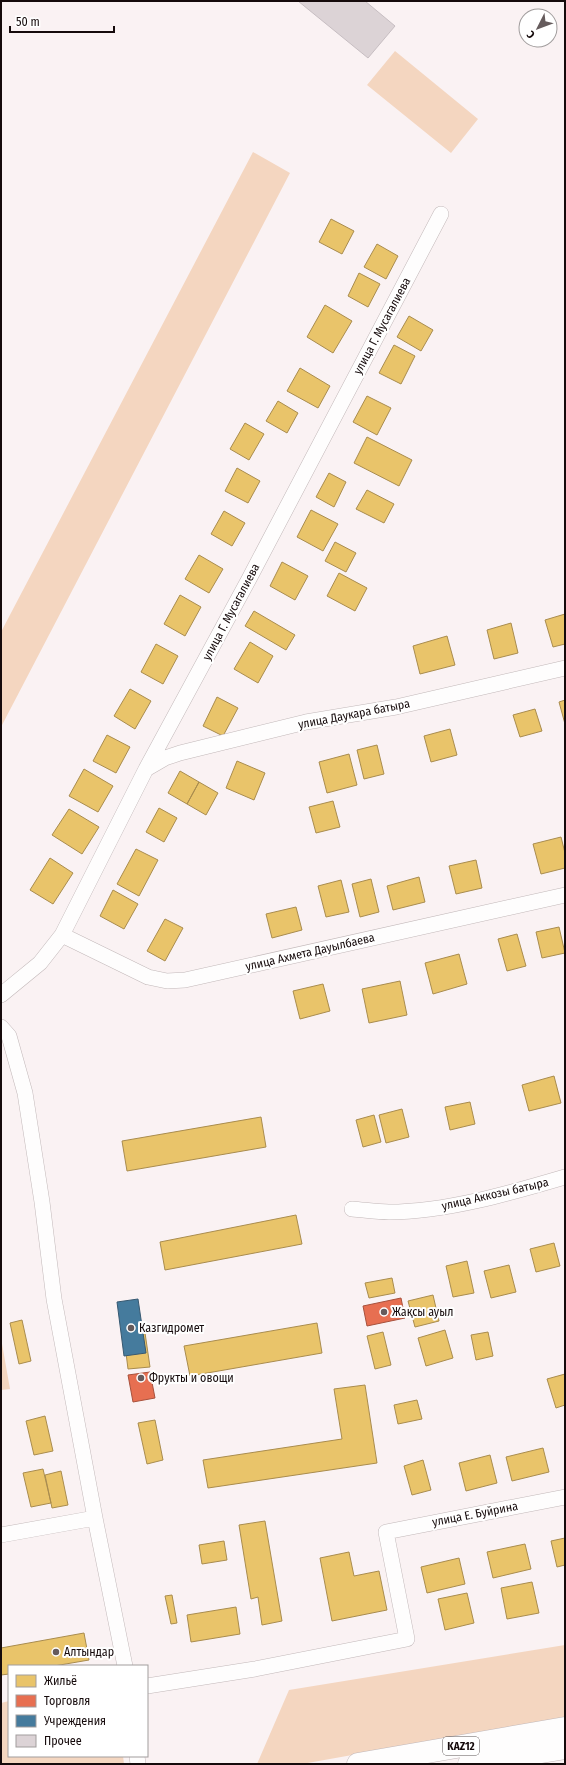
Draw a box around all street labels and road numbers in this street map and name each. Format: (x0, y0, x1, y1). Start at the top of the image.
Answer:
street label: улица Г. Мусагалиева (351, 275, 413, 377)
street label: улица Г. Мусагалиева (200, 561, 262, 663)
street label: улица Даукара батыра (297, 696, 411, 732)
street label: улица Ахмета Дауылбаева (244, 930, 376, 974)
street label: улица Аккозы батыра (440, 1175, 550, 1213)
street label: улица Е. Буйрина (431, 1499, 519, 1529)
road number: KAZ12 (443, 1737, 479, 1755)

